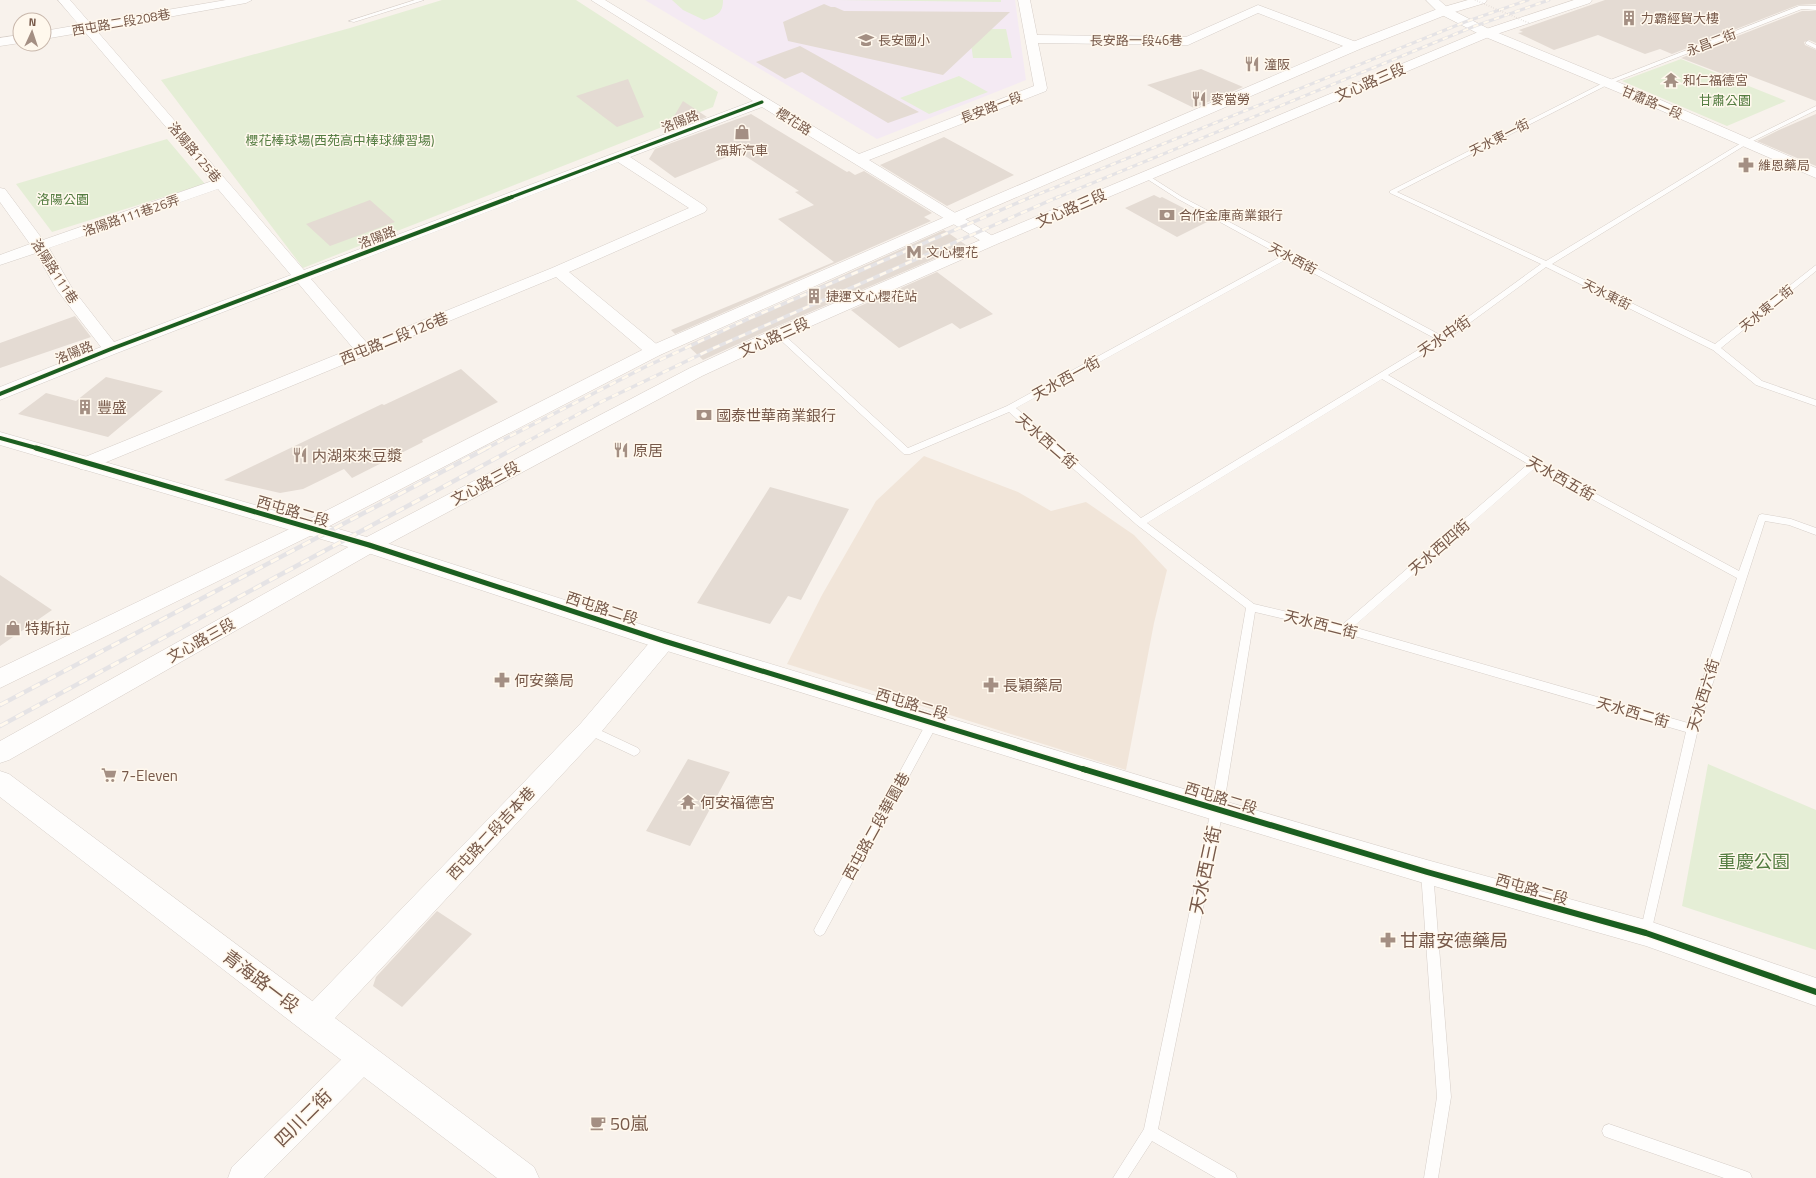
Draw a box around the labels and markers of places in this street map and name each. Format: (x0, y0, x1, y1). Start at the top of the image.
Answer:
place label: 力霸經貿大樓 (1641, 8, 1719, 28)
building icon: 力霸經貿大樓 (1620, 9, 1638, 27)
place label: 長安國小 (878, 30, 930, 50)
school or university icon: 長安國小 (857, 31, 875, 49)
place label: 潼阪 (1264, 54, 1290, 74)
restaurant icon: 潼阪 (1243, 55, 1261, 73)
place label: 和仁福德宮 (1683, 70, 1748, 90)
temple icon: 和仁福德宮 (1662, 71, 1680, 89)
place label: 麥當勞 (1211, 89, 1250, 109)
restaurant icon: 麥當勞 (1190, 90, 1208, 108)
shop icon: 福斯汽車 (733, 123, 751, 141)
place label: 福斯汽車 (716, 140, 768, 160)
place label: 維恩藥局 (1758, 155, 1810, 175)
pharmacy icon: 維恩藥局 (1737, 156, 1755, 174)
place label: 合作金庫商業銀行 (1179, 205, 1283, 225)
bank icon: 合作金庫商業銀行 (1158, 206, 1176, 224)
place label: 文心櫻花 (926, 242, 978, 262)
metro station icon: 文心櫻花 (905, 243, 923, 261)
place label: 捷運文心櫻花站 (826, 286, 917, 306)
building icon: 捷運文心櫻花站 (805, 287, 823, 305)
place label: 豐盛 (97, 396, 127, 419)
building icon: 豐盛 (76, 398, 94, 416)
place label: 國泰世華商業銀行 (716, 404, 836, 427)
bank icon: 國泰世華商業銀行 (695, 406, 713, 424)
place label: 原居 (633, 439, 663, 462)
restaurant icon: 原居 (612, 441, 630, 459)
place label: 内湖來來豆漿 (312, 444, 402, 467)
restaurant icon: 内湖來來豆漿 (291, 446, 309, 464)
place label: 特斯拉 (25, 617, 70, 640)
shop icon: 特斯拉 (4, 619, 22, 637)
place label: 何安藥局 (514, 669, 574, 692)
pharmacy icon: 何安藥局 (493, 671, 511, 689)
place label: 長穎藥局 (1003, 674, 1063, 697)
pharmacy icon: 長穎藥局 (982, 676, 1000, 694)
place label: 7-Eleven (121, 764, 178, 787)
supermarket icon: 7-Eleven (100, 766, 118, 784)
place label: 何安福德宮 (700, 791, 775, 814)
temple icon: 何安福德宮 (679, 793, 697, 811)
place label: 甘肅安德藥局 (1400, 927, 1508, 954)
pharmacy icon: 甘肅安德藥局 (1379, 931, 1397, 949)
place label: 50嵐 (610, 1110, 648, 1137)
cafe icon: 50嵐 (589, 1114, 607, 1132)

